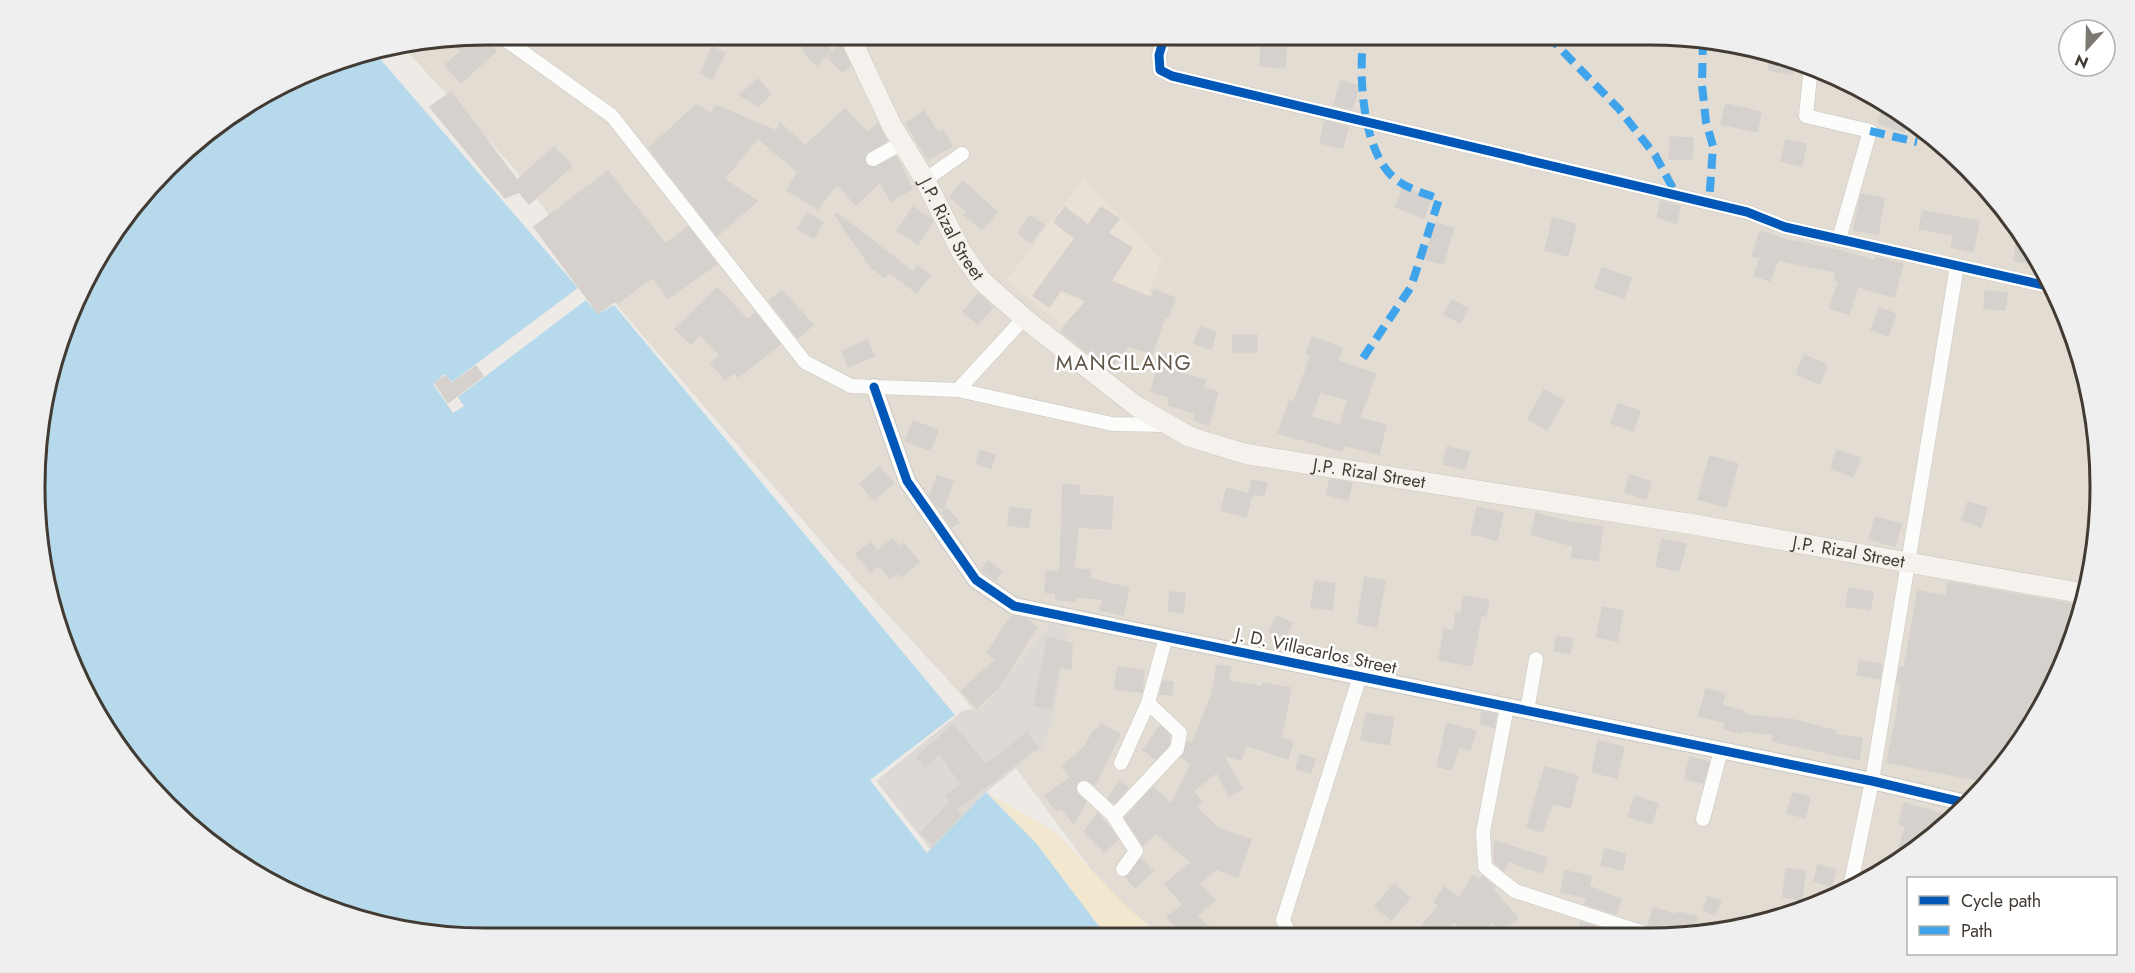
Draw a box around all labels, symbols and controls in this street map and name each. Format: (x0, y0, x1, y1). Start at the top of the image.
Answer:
north arrow (2057, 18, 2117, 78)
text: N (2071, 48, 2092, 74)
street label: J.P. Rizal Street (912, 172, 991, 286)
district label: MANCILANG (1056, 348, 1192, 378)
street label: J.P. Rizal Street (1309, 451, 1428, 495)
street label: J.P. Rizal Street (1789, 529, 1907, 575)
street label: J. D. Villacarlos Street (1231, 621, 1400, 681)
legend (1907, 877, 2117, 955)
text: Cycle path (1961, 888, 2041, 914)
text: Path (1961, 918, 1993, 944)

